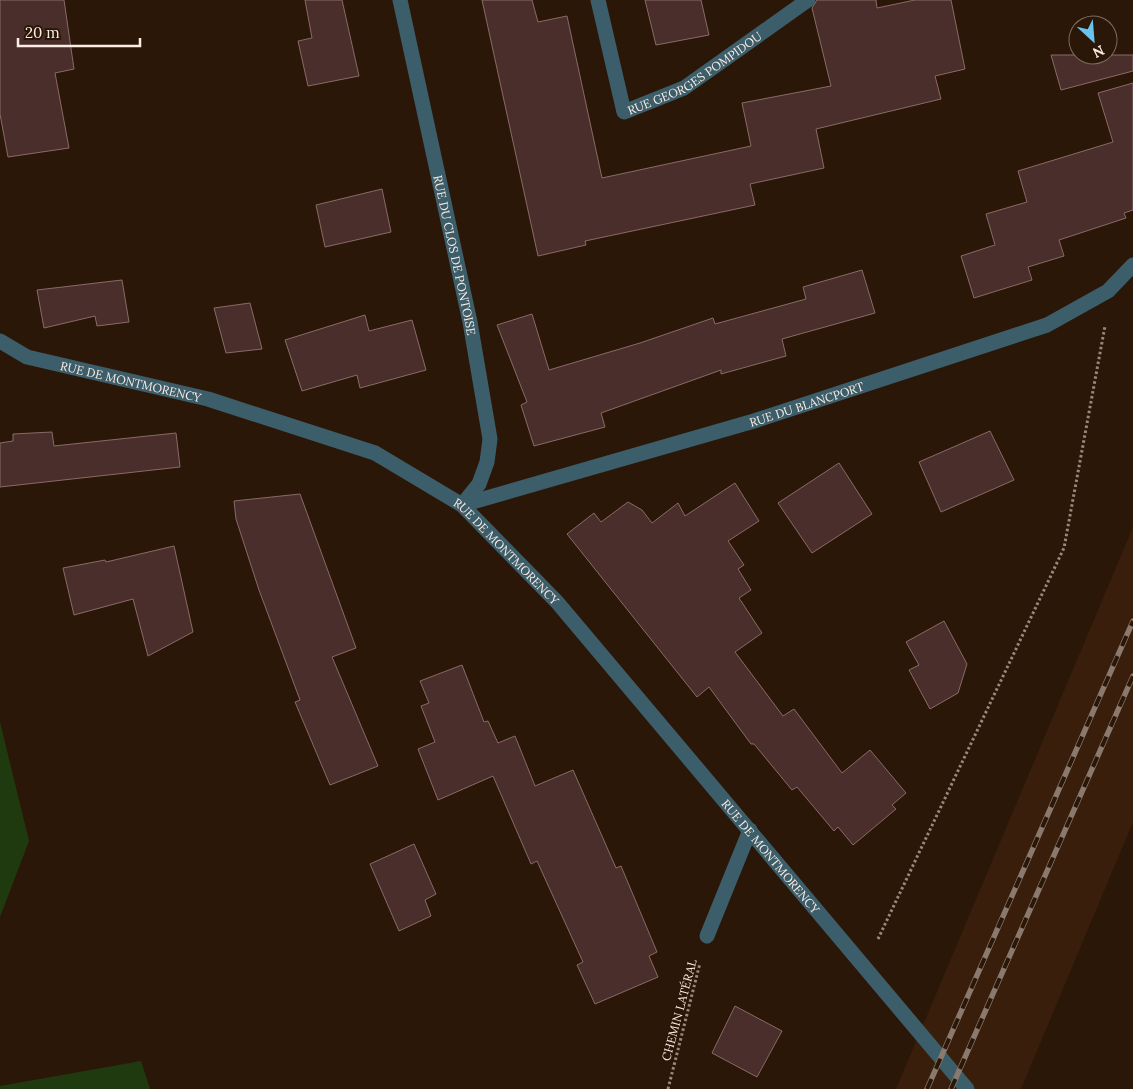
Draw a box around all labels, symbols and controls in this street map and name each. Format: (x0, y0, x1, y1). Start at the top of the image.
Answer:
scale bar (18, 15, 140, 47)
north arrow (1068, 15, 1118, 65)
text: 20 m (25, 23, 60, 42)
street label: RUE GEORGES POMPIDOU (625, 28, 764, 117)
text: N (1090, 41, 1108, 62)
street label: RUE DU CLOS DE PONTOISE (431, 174, 480, 336)
street label: RUE DE MONTMORENCY (59, 357, 203, 405)
street label: RUE DU BLANCPORT (747, 378, 866, 429)
street label: RUE DE MONTMORENCY (451, 494, 563, 608)
street label: RUE DE MONTMORENCY (719, 796, 823, 916)
street label: CHEMIN LATÉRAL (658, 957, 700, 1062)

